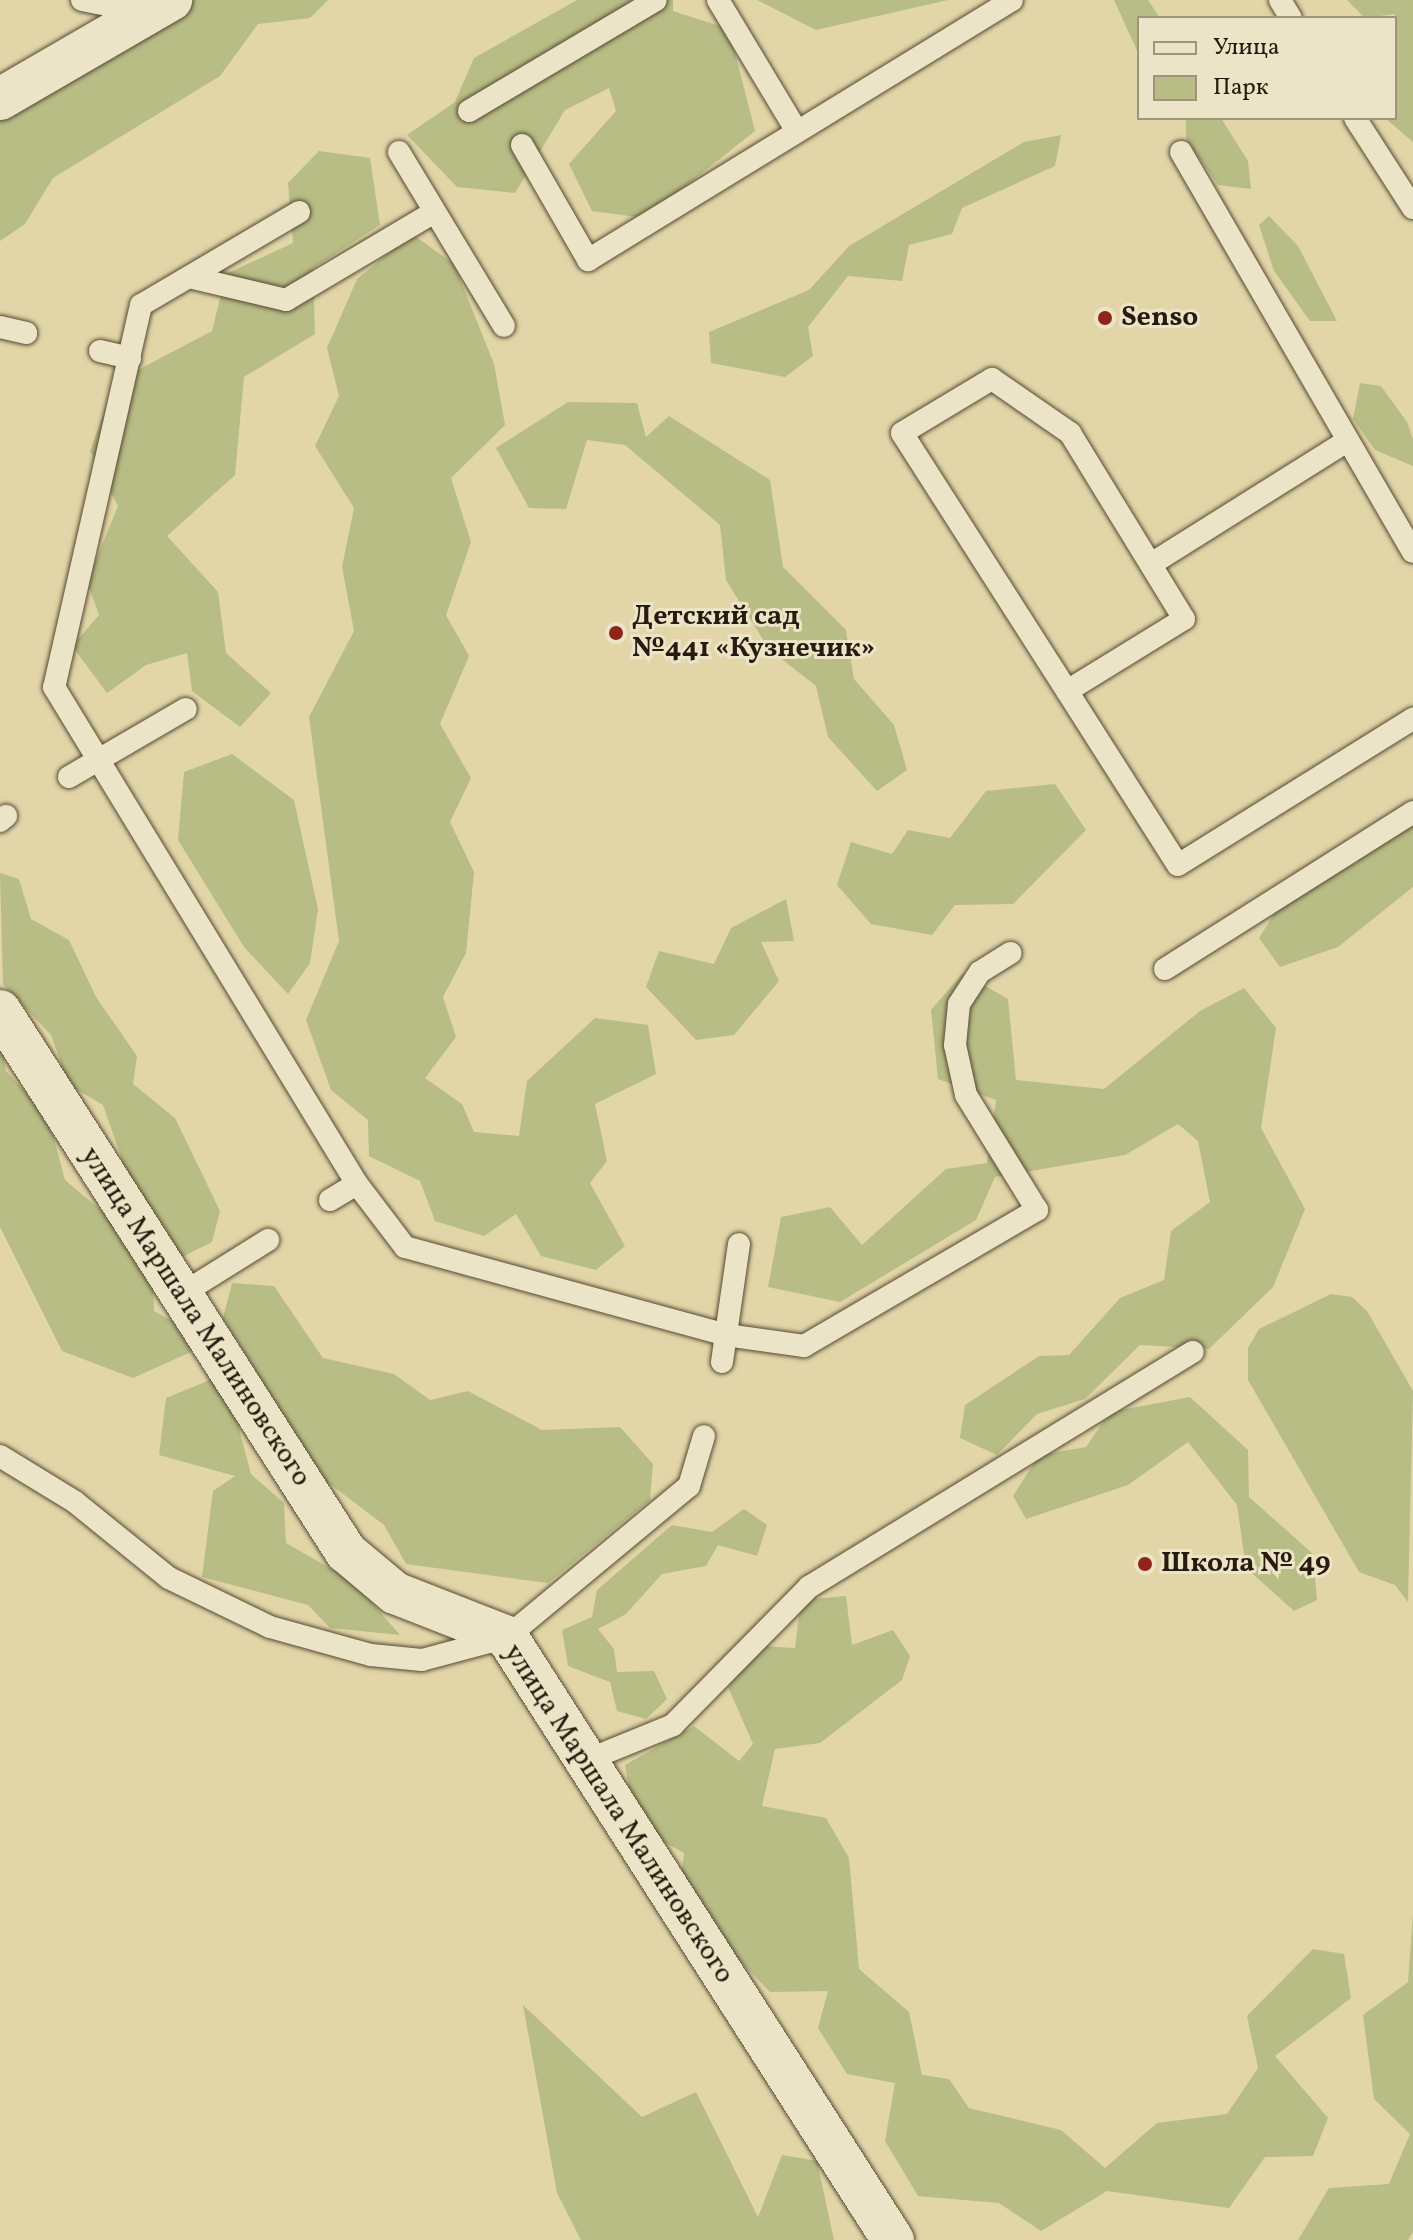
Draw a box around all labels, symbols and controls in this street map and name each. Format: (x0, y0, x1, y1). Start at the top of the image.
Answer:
legend (1137, 16, 1397, 120)
text: Улица (1213, 31, 1280, 65)
text: Парк (1213, 71, 1269, 105)
place label: Senso (1121, 301, 1198, 335)
marker: Senso (1096, 309, 1114, 327)
place label: Детский сад №441 «Кузнечик» (632, 600, 875, 666)
marker: Детский сад №441 «Кузнечик» (607, 624, 625, 642)
street label: улица Маршала Малиновского (73, 1141, 317, 1493)
place label: Школа № 49 (1161, 1547, 1330, 1581)
marker: Школа № 49 (1136, 1555, 1154, 1573)
street label: улица Маршала Малиновского (496, 1638, 740, 1990)

